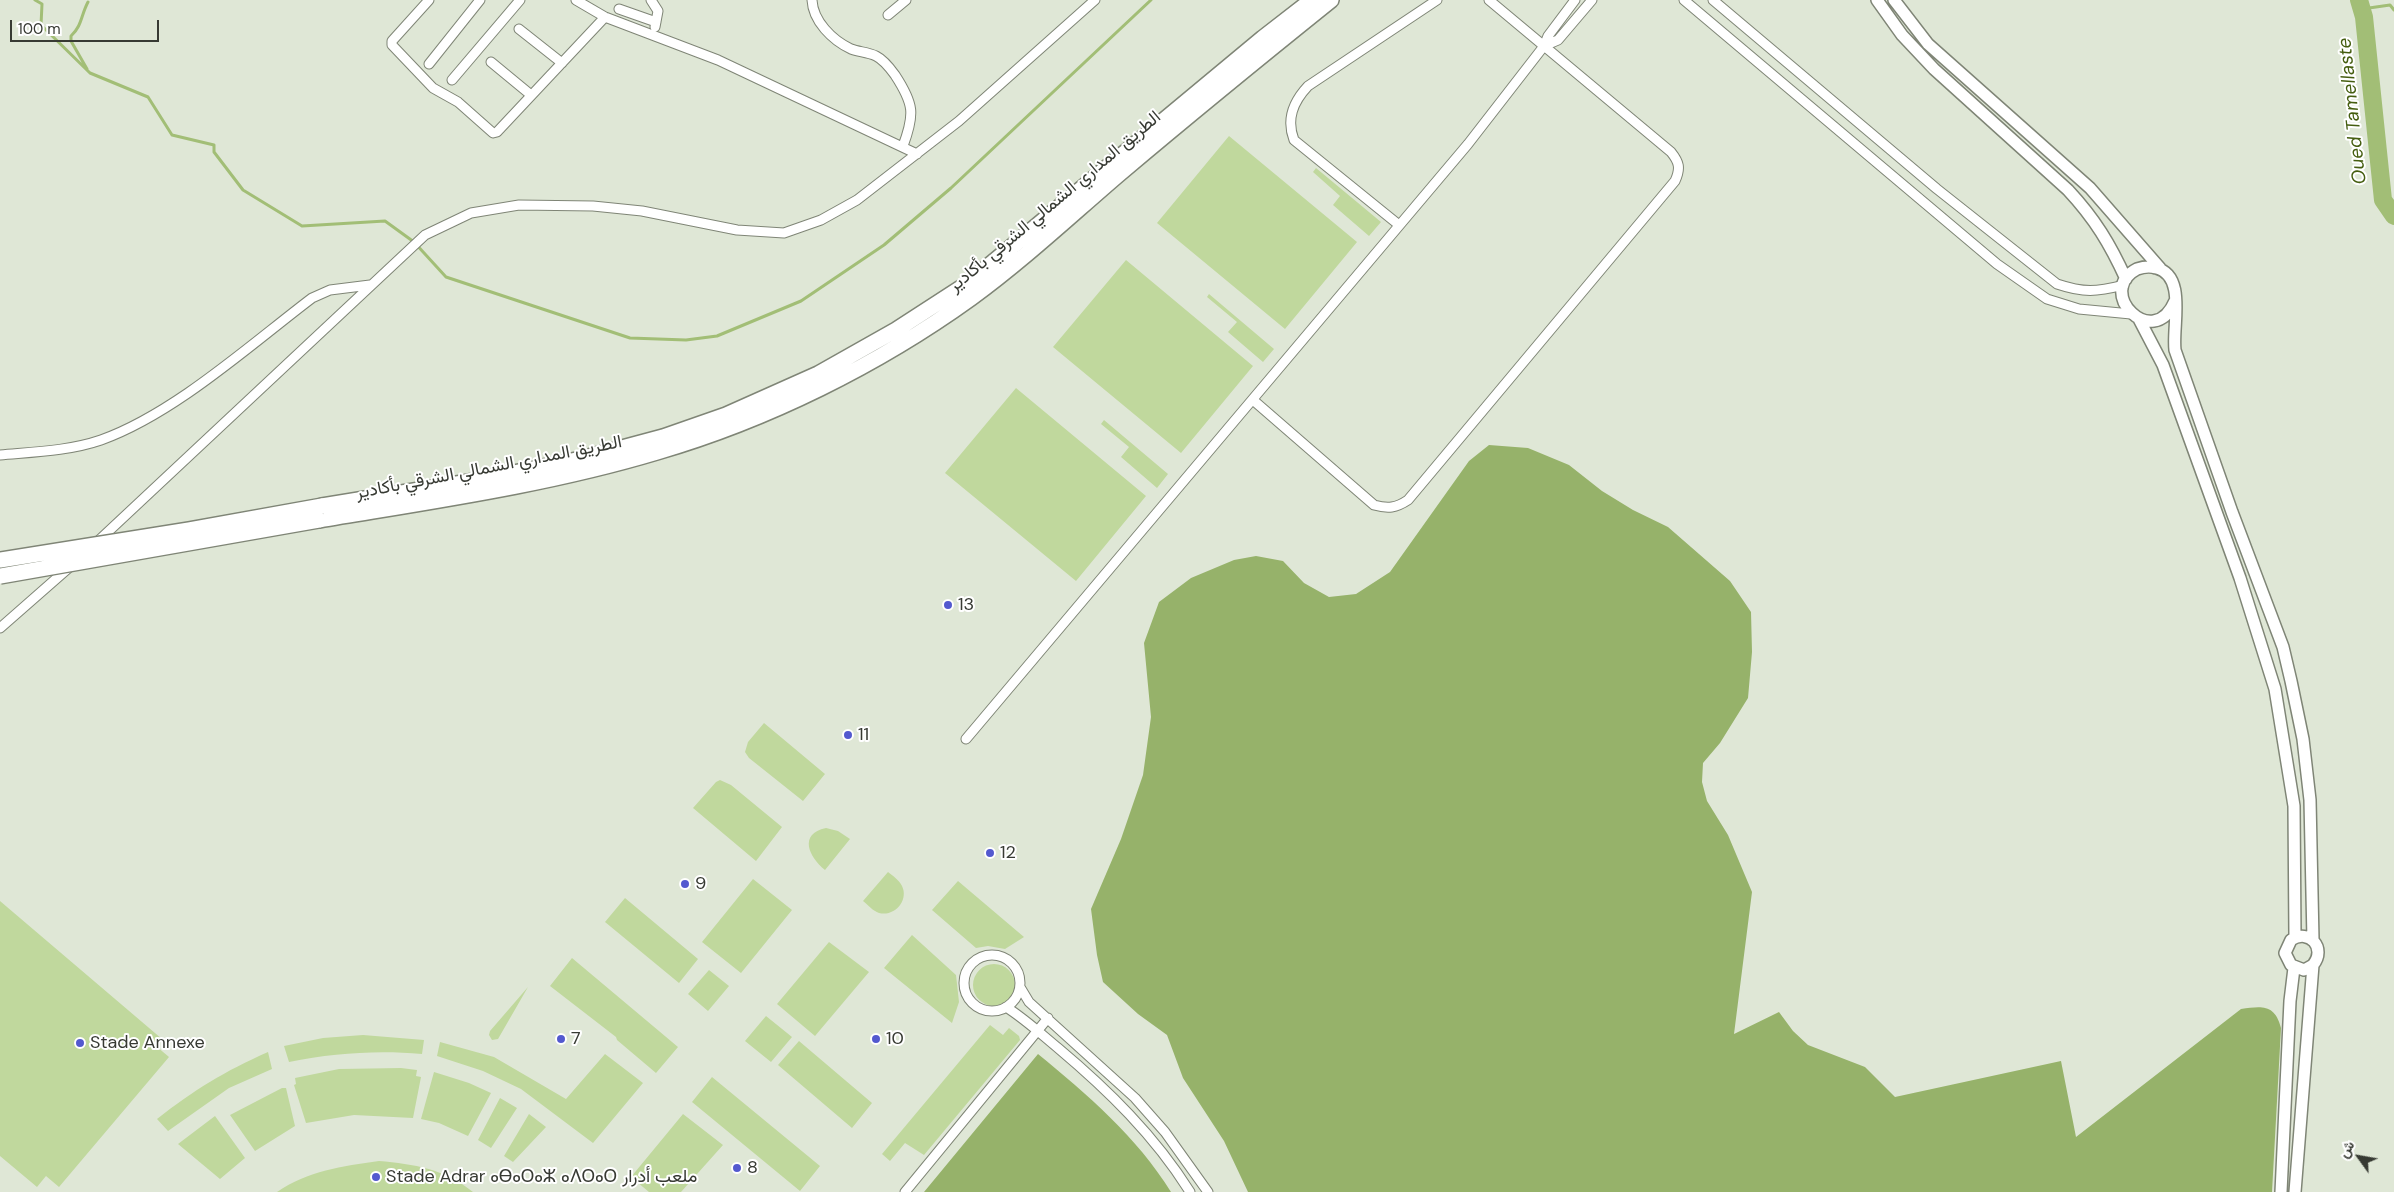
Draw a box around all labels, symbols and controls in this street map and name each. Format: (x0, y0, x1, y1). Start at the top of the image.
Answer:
scale bar (12, 10, 161, 42)
text: 100 m (18, 19, 61, 39)
water label: Oued Tamellaste (2334, 36, 2372, 186)
street label: الطريق المداري الشمالي الشرقي بأكادير (944, 107, 1166, 297)
street label: الطريق المداري الشمالي الشرقي بأكادير (354, 432, 624, 504)
place label: 13 (958, 594, 974, 616)
marker: 13 (942, 599, 954, 611)
place label: 11 (858, 724, 869, 746)
marker: 11 (842, 729, 854, 741)
place label: 12 (1000, 842, 1016, 864)
marker: 12 (984, 847, 996, 859)
place label: 9 (695, 873, 706, 895)
marker: 9 (679, 878, 691, 890)
place label: 7 (571, 1028, 581, 1050)
place label: 10 (886, 1028, 904, 1050)
place label: Stade Annexe (90, 1032, 205, 1054)
marker: 7 (555, 1033, 567, 1045)
marker: 10 (870, 1033, 882, 1045)
marker: Stade Annexe (74, 1037, 86, 1049)
north arrow (2334, 1132, 2384, 1182)
text: ش (2334, 1137, 2358, 1161)
place label: 8 (747, 1157, 758, 1179)
marker: 8 (731, 1162, 743, 1174)
place label: Stade Adrar ⴰⴱⴰⵔⴰⵣ ⴰⴷⵔⴰⵔ ملعب أدرار (386, 1166, 697, 1188)
marker: Stade Adrar ⴰⴱⴰⵔⴰⵣ ⴰⴷⵔⴰⵔ ملعب أدرار (370, 1171, 382, 1183)

